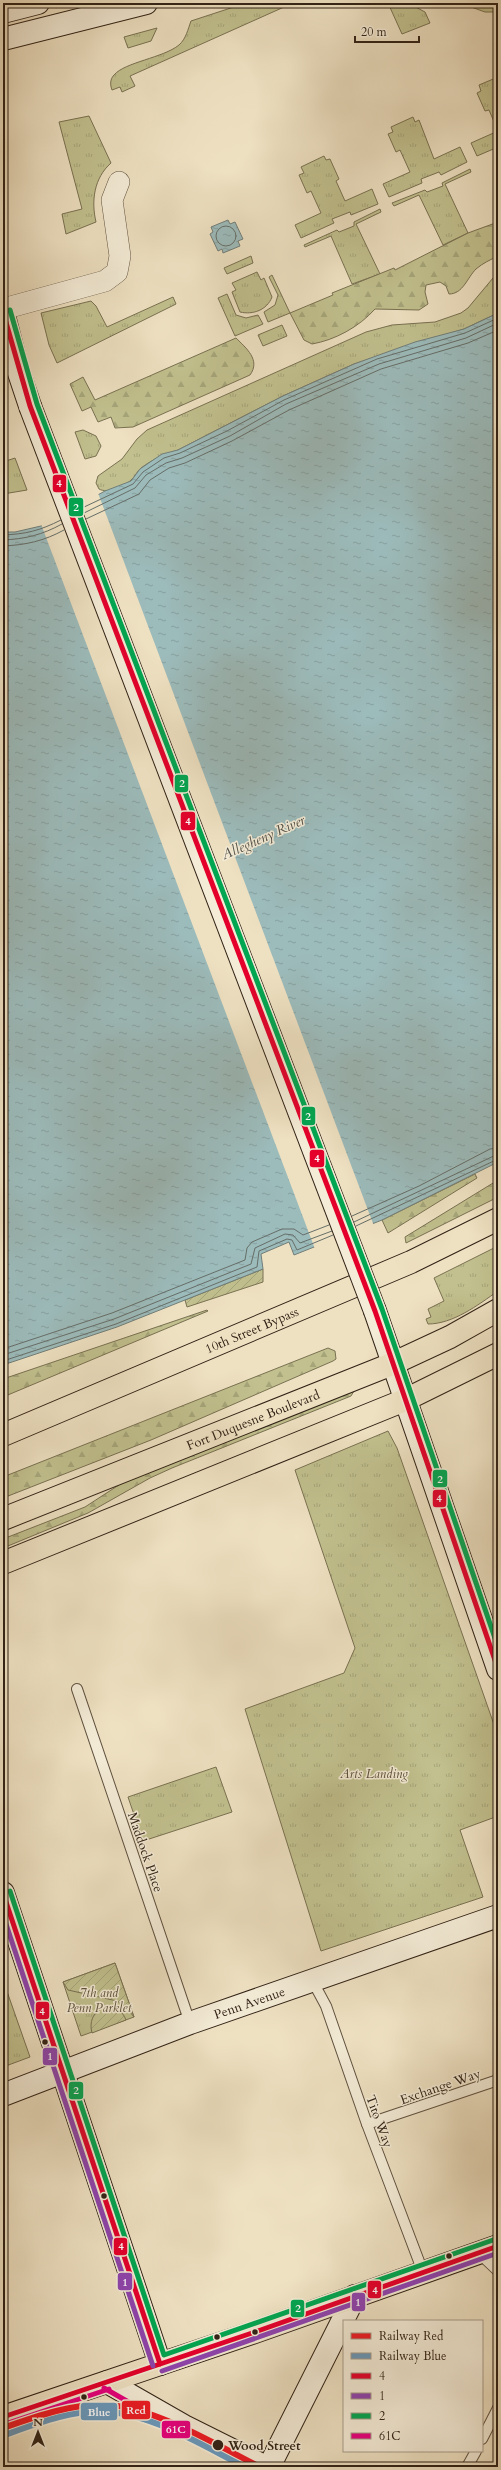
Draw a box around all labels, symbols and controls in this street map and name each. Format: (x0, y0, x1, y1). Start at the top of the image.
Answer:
scale bar (355, 18, 419, 44)
text: 20 m (361, 24, 388, 40)
line badge: 4 (52, 474, 67, 493)
text: 4 (56, 476, 62, 491)
line badge: 2 (68, 497, 84, 517)
text: 2 (73, 500, 79, 515)
line badge: 2 (174, 774, 189, 793)
text: 2 (179, 776, 185, 791)
water label: Allegheny River (217, 810, 308, 865)
line badge: 4 (180, 811, 196, 831)
text: 4 (185, 814, 191, 829)
line badge: 2 (301, 1106, 316, 1126)
text: 2 (305, 1109, 311, 1124)
line badge: 4 (309, 1149, 325, 1168)
text: 4 (314, 1151, 320, 1166)
street label: 10th Street Bypass (202, 1303, 301, 1358)
street label: Fort Duquesne Boulevard (184, 1386, 323, 1455)
line badge: 2 (432, 1469, 448, 1488)
text: 2 (437, 1472, 443, 1487)
line badge: 4 (432, 1489, 447, 1508)
text: 4 (436, 1491, 442, 1506)
park label: Arts Landing (339, 1765, 408, 1783)
street label: Maddock Place (123, 1810, 167, 1895)
street label: Penn Avenue (212, 1983, 287, 2024)
park label: 7th and Penn Parklet (67, 1984, 132, 2017)
line badge: 4 (35, 2001, 50, 2020)
text: 4 (39, 2004, 45, 2019)
unlabelled marker (40, 2037, 50, 2047)
line badge: 1 (42, 2047, 58, 2066)
text: 1 (47, 2049, 53, 2064)
street label: Exchange Way (398, 2065, 483, 2109)
line badge: 2 (68, 2081, 84, 2100)
text: 2 (73, 2083, 79, 2098)
street label: Tito Way (361, 2093, 397, 2150)
unlabelled marker (99, 2191, 109, 2201)
line badge: 4 (113, 2237, 128, 2256)
text: 4 (118, 2239, 124, 2254)
unlabelled marker (444, 2251, 454, 2261)
line badge: 1 (117, 2272, 133, 2291)
text: 1 (122, 2275, 128, 2290)
line badge: 4 (367, 2280, 382, 2299)
text: 4 (372, 2283, 378, 2298)
line badge: 1 (351, 2292, 366, 2312)
text: 1 (355, 2295, 361, 2310)
line badge: 2 (290, 2299, 305, 2318)
text: 2 (295, 2301, 301, 2316)
legend (343, 2320, 483, 2452)
unlabelled marker (250, 2327, 260, 2337)
text: Railway Red (379, 2328, 444, 2344)
unlabelled marker (212, 2332, 222, 2342)
text: Railway Blue (379, 2348, 447, 2364)
text: 4 (379, 2368, 385, 2384)
text: 1 (379, 2388, 385, 2404)
unlabelled marker (79, 2392, 89, 2402)
line badge: Red (121, 2400, 151, 2420)
line badge: Blue (80, 2402, 118, 2421)
text: Red (126, 2403, 146, 2418)
text: Blue (87, 2405, 111, 2420)
text: 2 (379, 2408, 385, 2424)
north arrow (18, 2412, 58, 2452)
text: N (33, 2415, 43, 2430)
line badge: 61C (161, 2420, 191, 2439)
text: 61C (166, 2422, 186, 2437)
text: 61C (379, 2428, 400, 2444)
place label: Wood Street (227, 2437, 301, 2455)
marker: Wood Street (211, 2438, 225, 2452)

